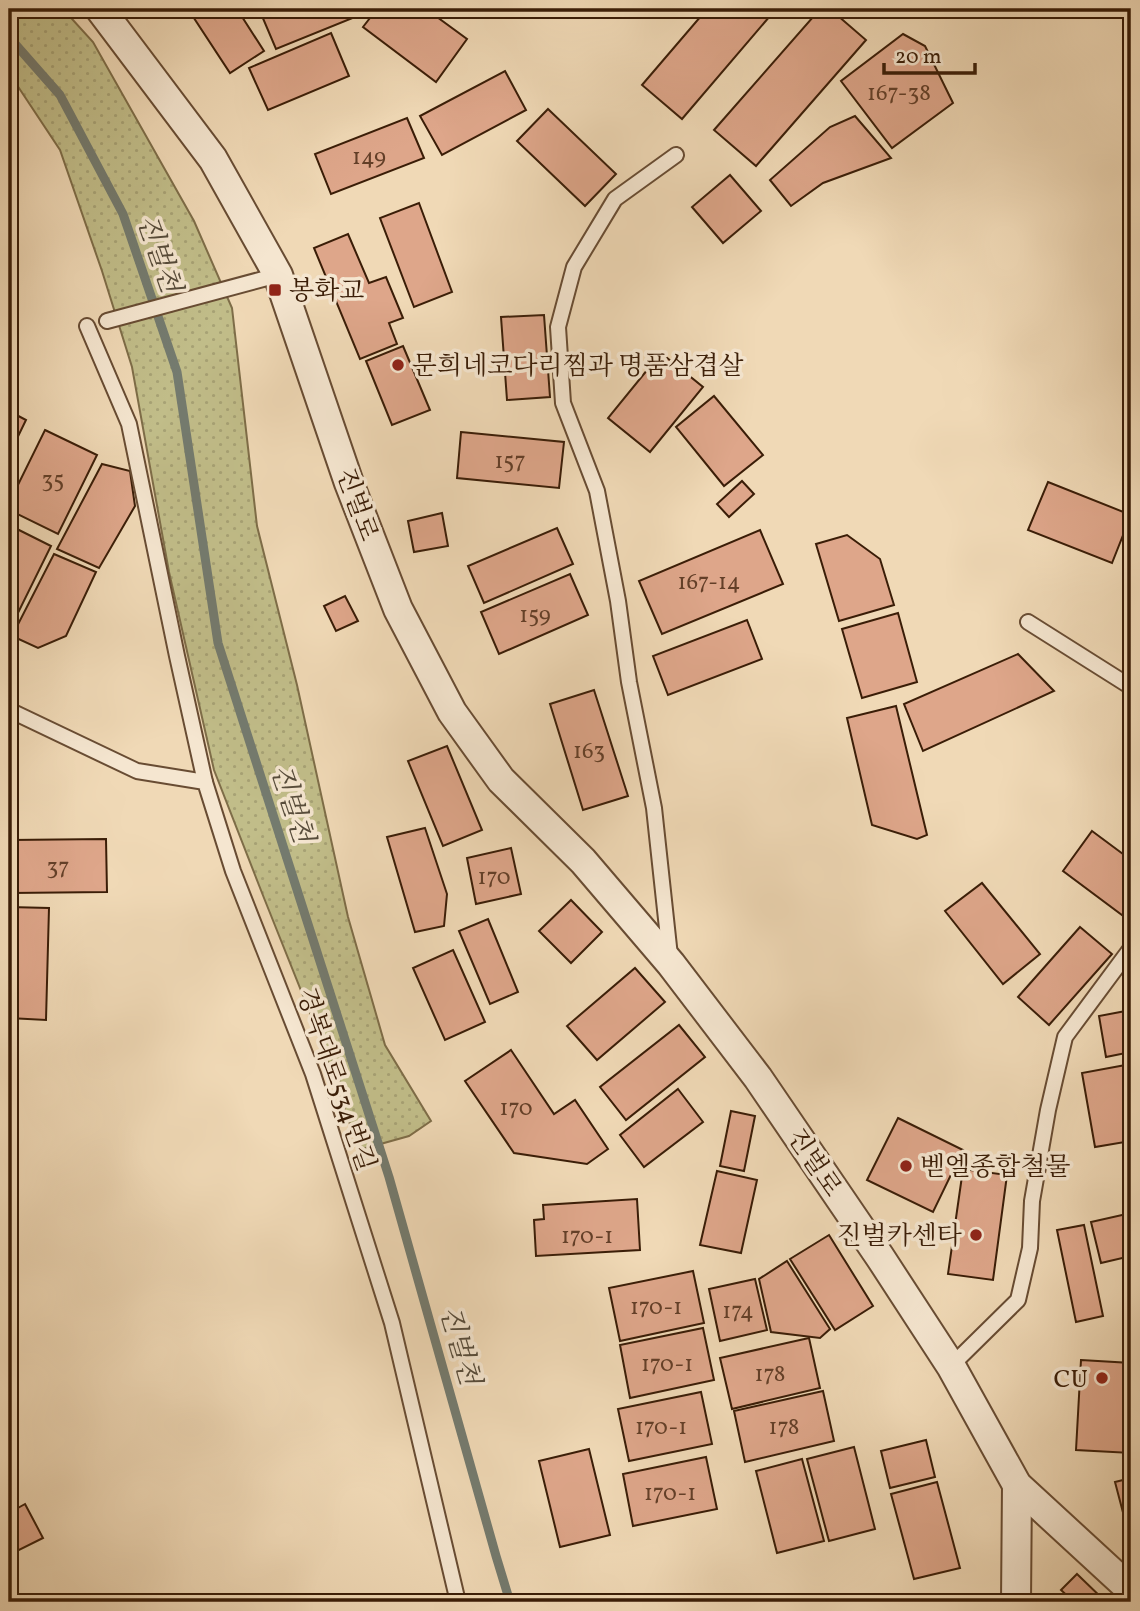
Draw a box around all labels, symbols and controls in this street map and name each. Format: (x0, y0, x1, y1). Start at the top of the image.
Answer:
scale bar (884, 32, 976, 76)
text: 20 m (895, 43, 941, 72)
house number: 167-38 (867, 78, 931, 110)
house number: 149 (352, 142, 386, 174)
water label: 진벌천 (126, 209, 190, 300)
place label: 봉화교 (289, 274, 364, 310)
marker: 봉화교 (267, 282, 283, 298)
place label: 문희네코다리찜과 명품삼겹살 (412, 349, 744, 385)
marker: 문희네코다리찜과 명품삼겹살 (390, 357, 406, 373)
house number: 157 (494, 446, 526, 478)
street label: 진벌로 (326, 463, 386, 546)
house number: 35 (42, 465, 64, 497)
house number: 167-14 (677, 567, 741, 599)
house number: 159 (519, 600, 551, 632)
house number: 163 (573, 736, 605, 768)
water label: 진벌천 (260, 759, 322, 850)
house number: 37 (47, 852, 69, 884)
house number: 170 (478, 862, 510, 894)
street label: 경복대로534번길 (287, 983, 383, 1176)
house number: 170 (500, 1093, 532, 1125)
street label: 진벌로 (777, 1122, 849, 1204)
place label: 벧엘종합철물 (920, 1150, 1071, 1186)
marker: 벧엘종합철물 (898, 1158, 914, 1174)
place label: 진벌카센타 (836, 1219, 962, 1255)
house number: 170-1 (561, 1221, 613, 1253)
marker: 진벌카센타 (968, 1227, 984, 1243)
house number: 170-1 (630, 1292, 682, 1324)
house number: 174 (722, 1296, 754, 1328)
water label: 진벌천 (429, 1301, 489, 1392)
house number: 170-1 (641, 1349, 693, 1381)
house number: 178 (754, 1359, 786, 1391)
place label: CU (1053, 1362, 1088, 1398)
marker: CU (1094, 1370, 1110, 1386)
house number: 170-1 (635, 1412, 687, 1444)
house number: 178 (768, 1412, 800, 1444)
house number: 170-1 (644, 1478, 696, 1510)

